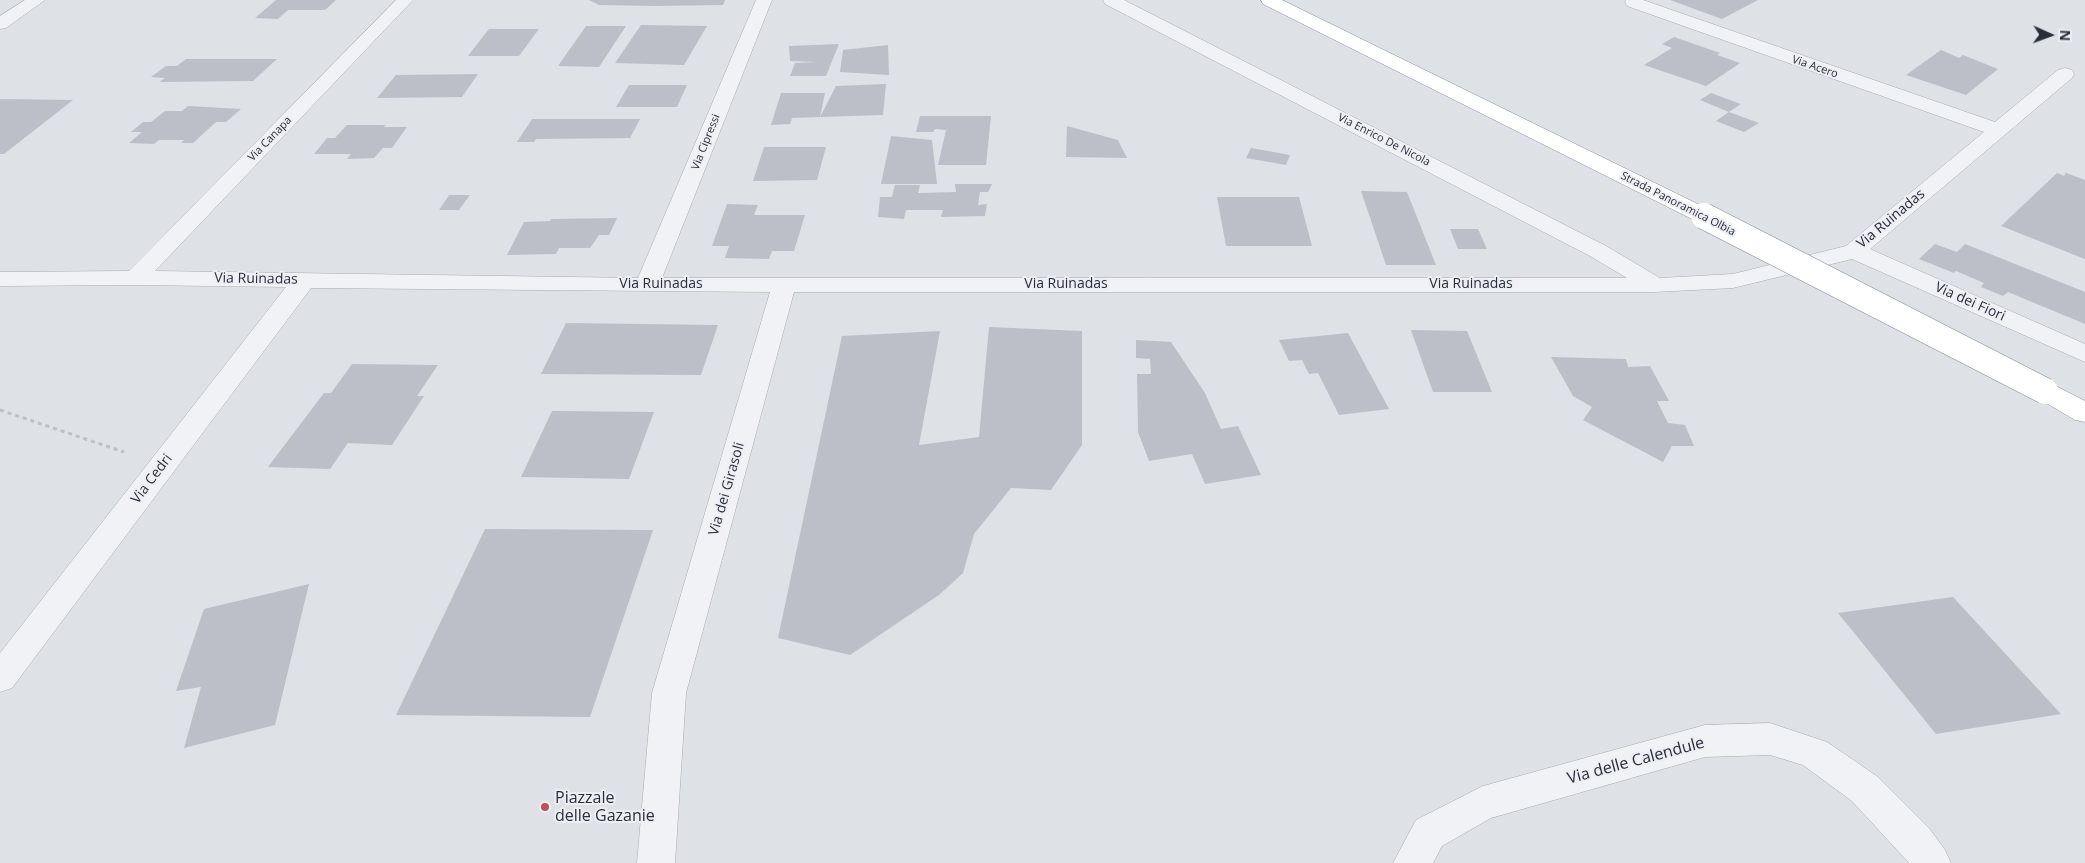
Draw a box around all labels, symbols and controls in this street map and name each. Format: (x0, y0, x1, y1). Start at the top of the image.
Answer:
north arrow (2025, 10, 2075, 60)
text: N (2056, 30, 2075, 42)
street label: Via Acero (1790, 53, 1840, 81)
street label: Via Enrico De Nicola (1336, 111, 1432, 169)
street label: Via Cipressi (689, 112, 723, 172)
street label: Via Canapa (245, 114, 295, 164)
street label: Strada Panoramica Olbia (1618, 169, 1738, 239)
street label: Via Ruinadas (1854, 186, 1928, 252)
street label: Via Ruinadas (214, 270, 298, 288)
street label: Via Ruinadas (619, 276, 703, 292)
street label: Via Ruinadas (1024, 276, 1108, 292)
street label: Via Ruinadas (1429, 276, 1513, 292)
street label: Via dei Fiori (1932, 279, 2008, 325)
street label: Via dei Girasoli (706, 440, 748, 538)
street label: Via Cedri (128, 451, 176, 507)
street label: Via delle Calendule (1565, 733, 1707, 789)
place label: Piazzale delle Gazanie (555, 788, 655, 826)
marker: Piazzale delle Gazanie (539, 801, 551, 813)

